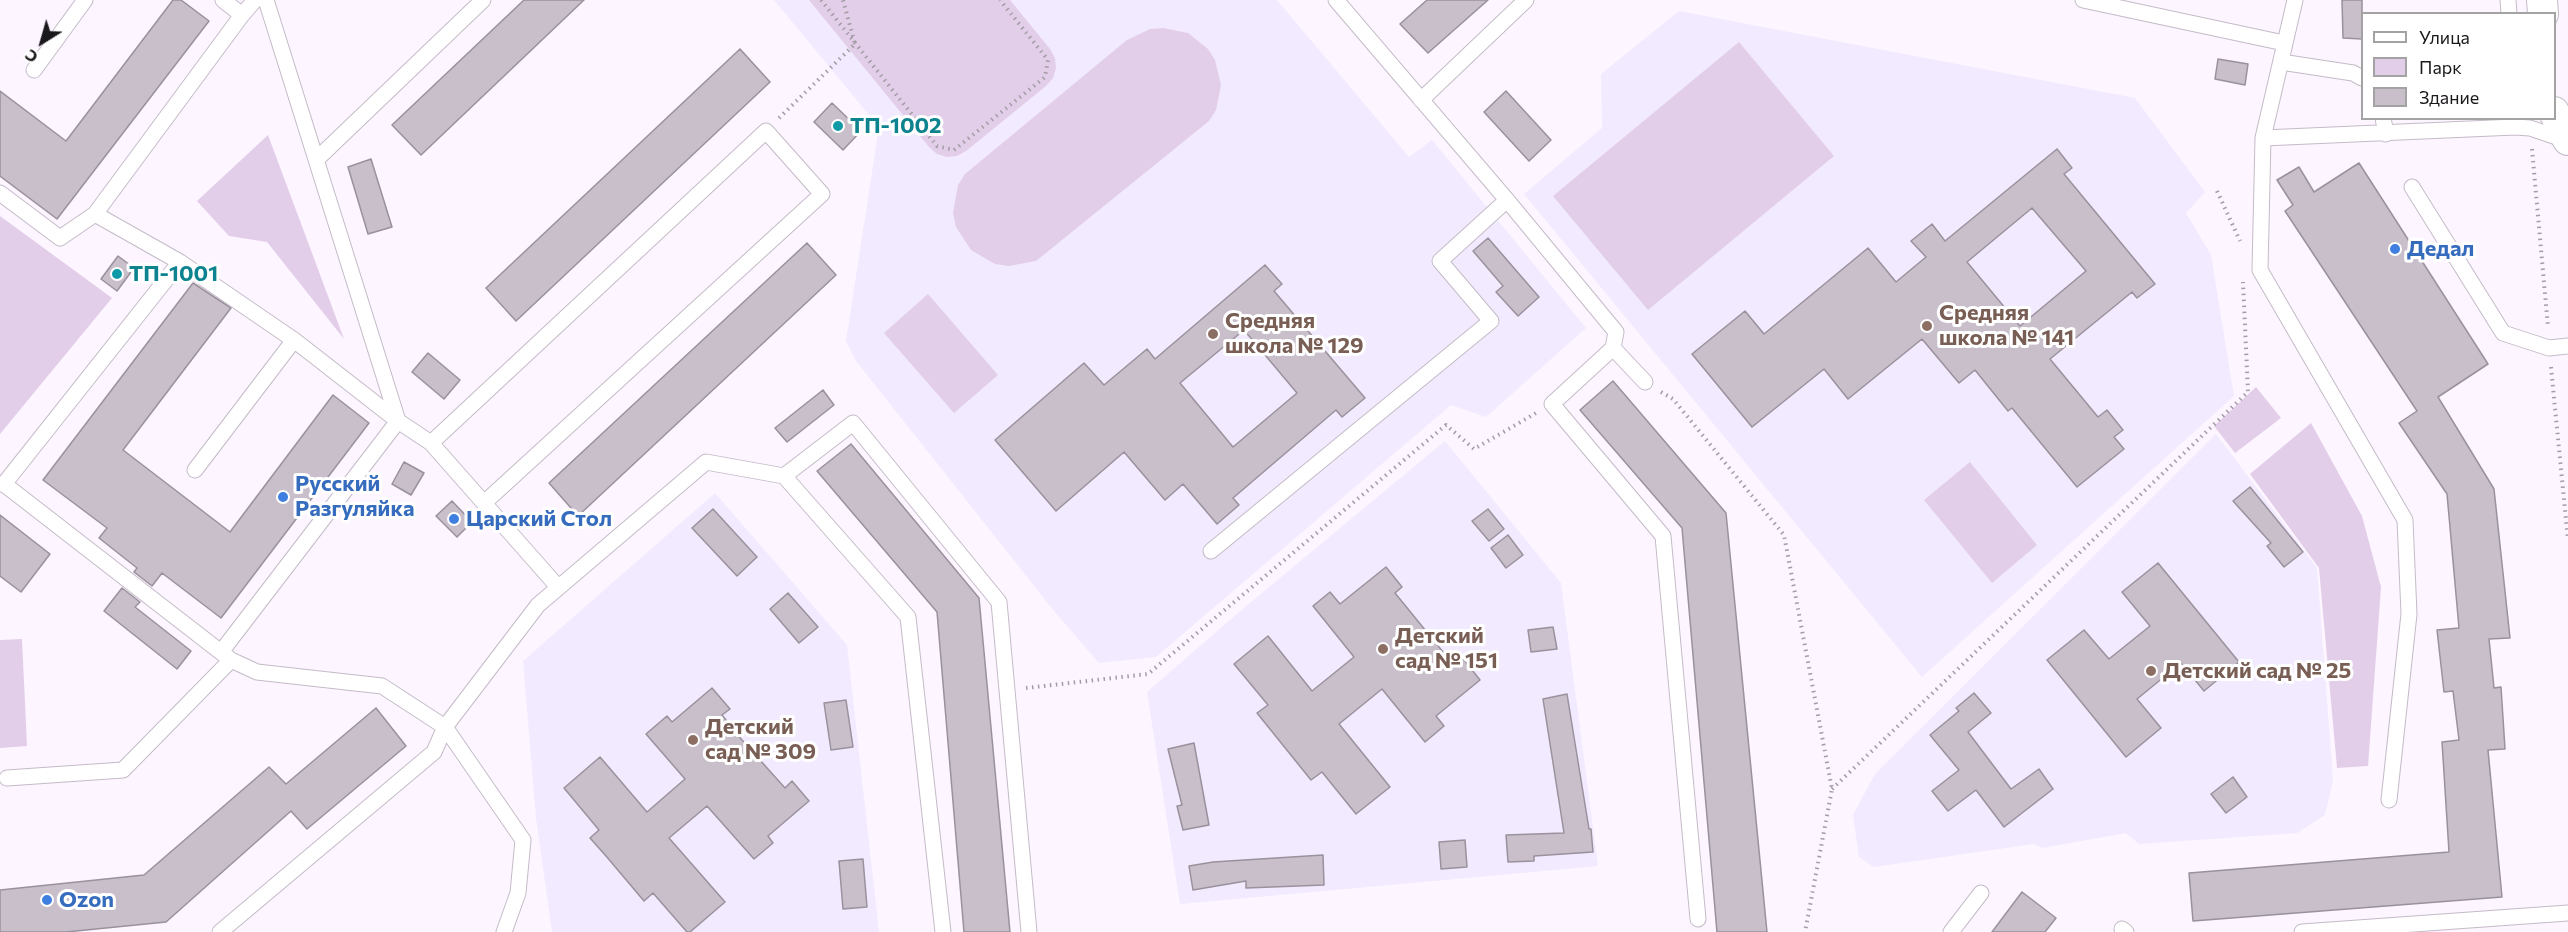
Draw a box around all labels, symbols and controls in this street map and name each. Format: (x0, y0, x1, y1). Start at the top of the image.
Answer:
north arrow (12, 12, 72, 72)
legend (2361, 12, 2556, 120)
text: Улица (2419, 26, 2470, 48)
text: С (21, 46, 41, 68)
text: Парк (2419, 56, 2462, 78)
text: Здание (2419, 86, 2479, 108)
place label: ТП-1002 (850, 113, 942, 139)
marker: ТП-1002 (831, 119, 845, 133)
place label: Дедал (2407, 236, 2474, 262)
marker: Дедал (2388, 242, 2402, 256)
place label: ТП-1001 (129, 261, 218, 287)
marker: ТП-1001 (110, 267, 124, 281)
place label: Средняя школа № 141 (1939, 300, 2074, 352)
place label: Средняя школа № 129 (1225, 308, 1363, 360)
marker: Средняя школа № 141 (1920, 319, 1934, 333)
marker: Средняя школа № 129 (1206, 327, 1220, 341)
place label: Русский Разгуляйка (295, 471, 414, 522)
marker: Русский Разгуляйка (276, 490, 290, 504)
place label: Царский Стол (466, 506, 612, 532)
marker: Царский Стол (447, 512, 461, 526)
place label: Детский сад № 151 (1395, 623, 1498, 674)
marker: Детский сад № 151 (1376, 642, 1390, 656)
place label: Детский сад № 25 (2163, 658, 2351, 684)
marker: Детский сад № 25 (2144, 664, 2158, 678)
place label: Детский сад № 309 (705, 714, 816, 766)
marker: Детский сад № 309 (686, 733, 700, 747)
place label: Ozon (59, 887, 114, 913)
marker: Ozon (40, 893, 54, 907)

